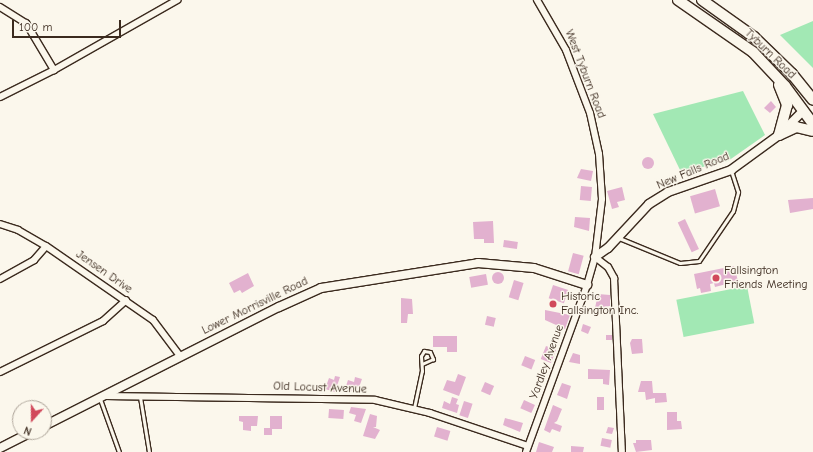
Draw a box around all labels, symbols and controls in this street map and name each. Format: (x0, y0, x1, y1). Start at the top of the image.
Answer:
scale bar (14, 12, 123, 38)
text: 100 m (19, 20, 52, 34)
street label: Tyburn Road (741, 26, 799, 82)
street label: West Tyburn Road (562, 28, 608, 120)
street label: New Falls Road (654, 149, 732, 193)
street label: Jensen Drive (73, 247, 135, 297)
place label: Fallsington Friends Meeting (724, 264, 808, 292)
marker: Fallsington Friends Meeting (711, 273, 721, 283)
street label: Lower Morrisville Road (200, 274, 310, 338)
place label: Historic Fallsington Inc. (561, 290, 638, 318)
marker: Historic Fallsington Inc. (548, 299, 558, 309)
street label: Yardley Avenue (527, 323, 567, 401)
street label: Old Locust Avenue (273, 379, 367, 397)
north arrow (12, 400, 52, 440)
text: N (22, 423, 34, 438)

